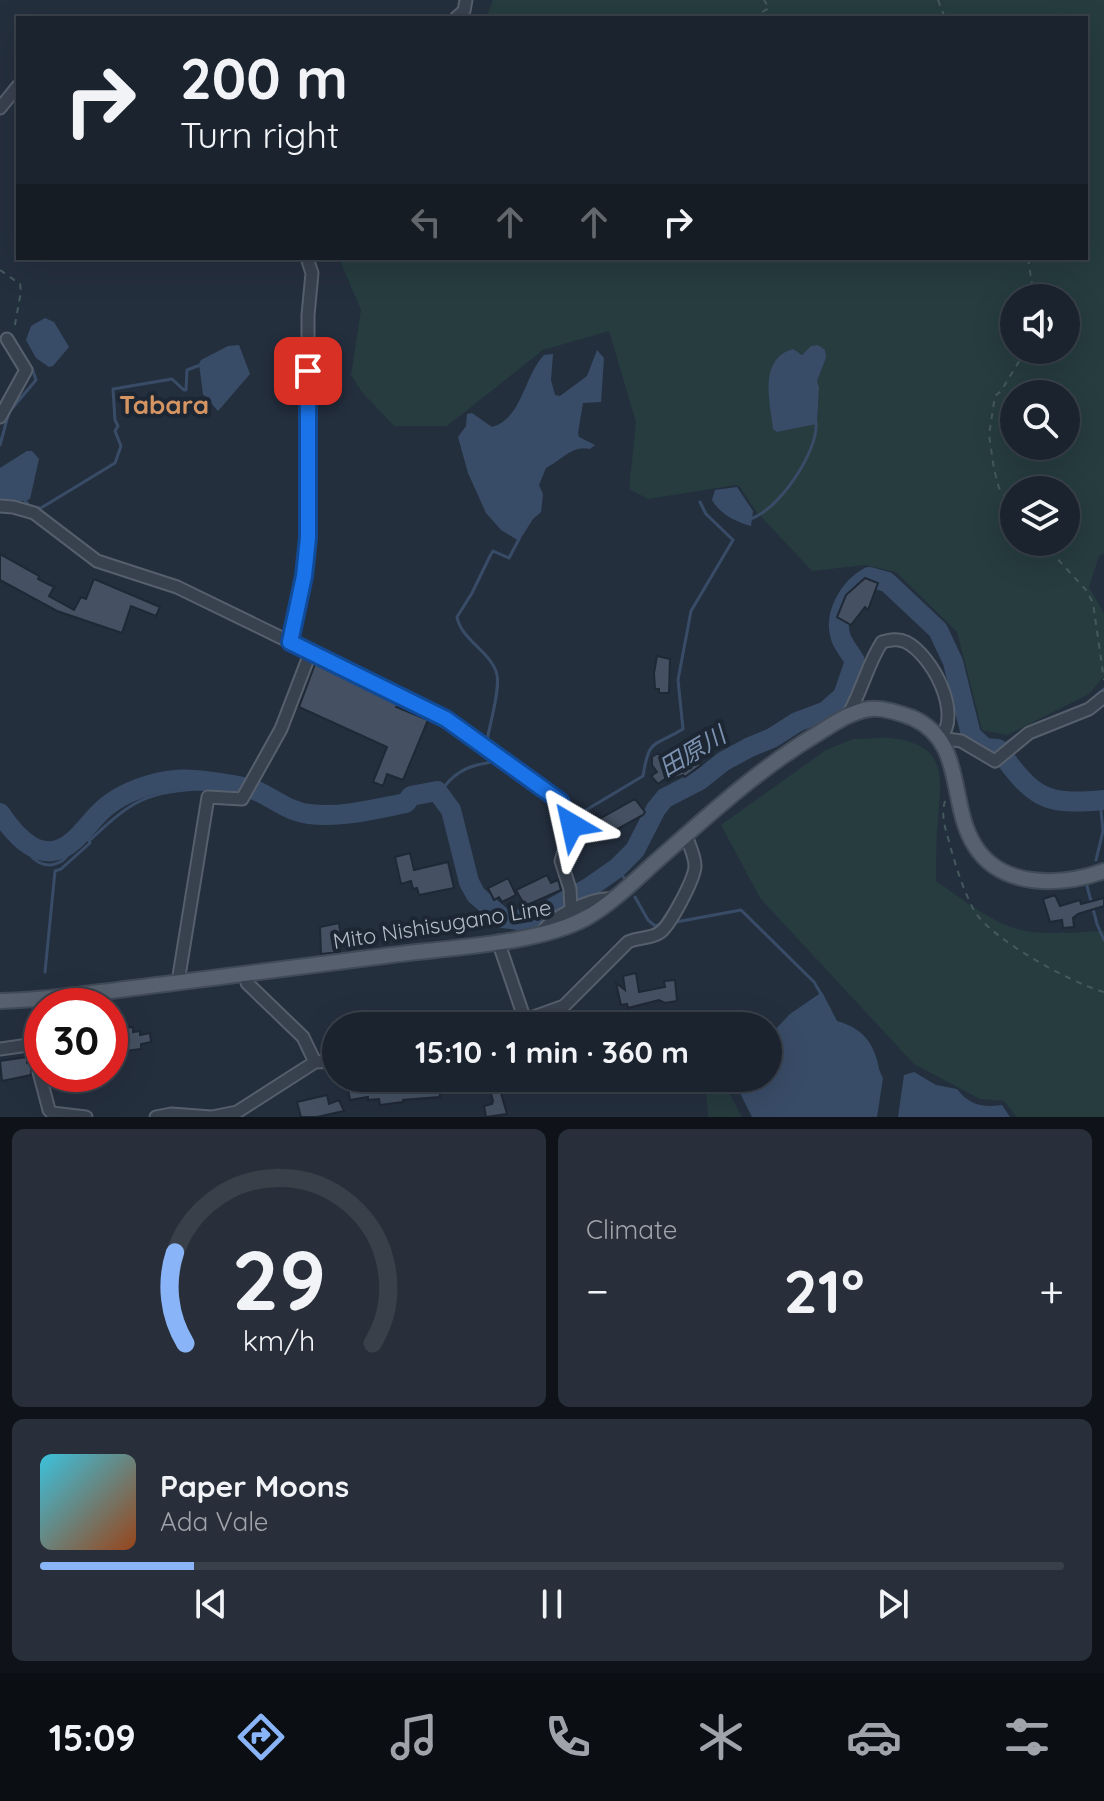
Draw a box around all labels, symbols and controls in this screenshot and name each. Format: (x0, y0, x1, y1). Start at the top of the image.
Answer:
text: 200 m (180, 43, 348, 113)
icon: right (48, 48, 152, 152)
text: Turn right (180, 112, 339, 157)
icon: left (404, 200, 448, 244)
icon: ahead (488, 200, 532, 244)
icon: ahead (572, 200, 616, 244)
icon: right (656, 200, 700, 244)
map controls (1000, 284, 1080, 556)
button: sound (1000, 284, 1080, 364)
pin (274, 337, 342, 405)
icon: arrive (286, 349, 330, 393)
button: search (1000, 380, 1080, 460)
district label: Tabara (119, 388, 209, 421)
button: layers (1000, 476, 1080, 556)
water label: 田原川 (653, 718, 733, 782)
position arrow (530, 783, 614, 867)
street label: Mito Nishisugano Line (331, 893, 553, 955)
speed limit sign: 30 (24, 988, 128, 1092)
text: 15:10 · 1 min · 360 m (415, 1033, 689, 1071)
text: Climate (586, 1213, 677, 1246)
text: 29 (232, 1227, 326, 1331)
text: 21° (784, 1253, 865, 1328)
text: − (586, 1263, 609, 1318)
text: + (1039, 1263, 1064, 1318)
text: km/h (243, 1322, 315, 1358)
text: Paper Moons (160, 1467, 349, 1505)
text: Ada Vale (160, 1505, 269, 1538)
icon: previous (189, 1582, 233, 1626)
icon: pause (530, 1582, 574, 1626)
icon: next (871, 1582, 915, 1626)
icon: directions (233, 1709, 289, 1765)
icon: music (386, 1709, 442, 1765)
icon: phone (540, 1709, 596, 1765)
icon: climate (693, 1709, 749, 1765)
icon: car (846, 1709, 902, 1765)
icon: filters (999, 1709, 1055, 1765)
text: 15:09 (49, 1715, 136, 1760)

